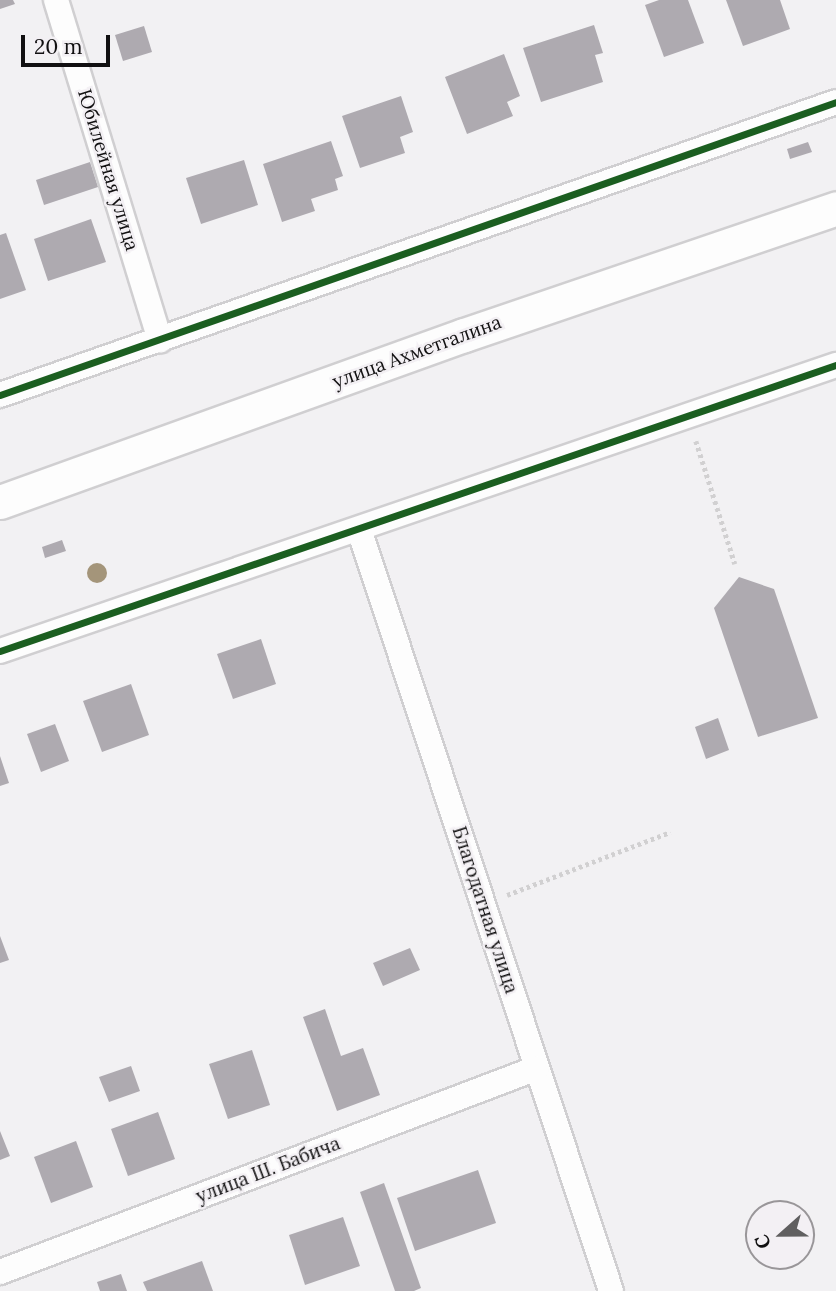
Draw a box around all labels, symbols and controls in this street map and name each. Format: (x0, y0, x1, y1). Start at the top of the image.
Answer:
scale bar (24, 21, 114, 65)
text: 20 m (34, 33, 83, 60)
street label: Юбилейная улица (73, 86, 143, 254)
street label: улица Ахметгалина (329, 311, 505, 393)
street label: Благодатная улица (447, 824, 523, 996)
street label: улица Ш. Бабича (193, 1132, 343, 1208)
north arrow (745, 1200, 815, 1270)
text: С (749, 1231, 776, 1252)

